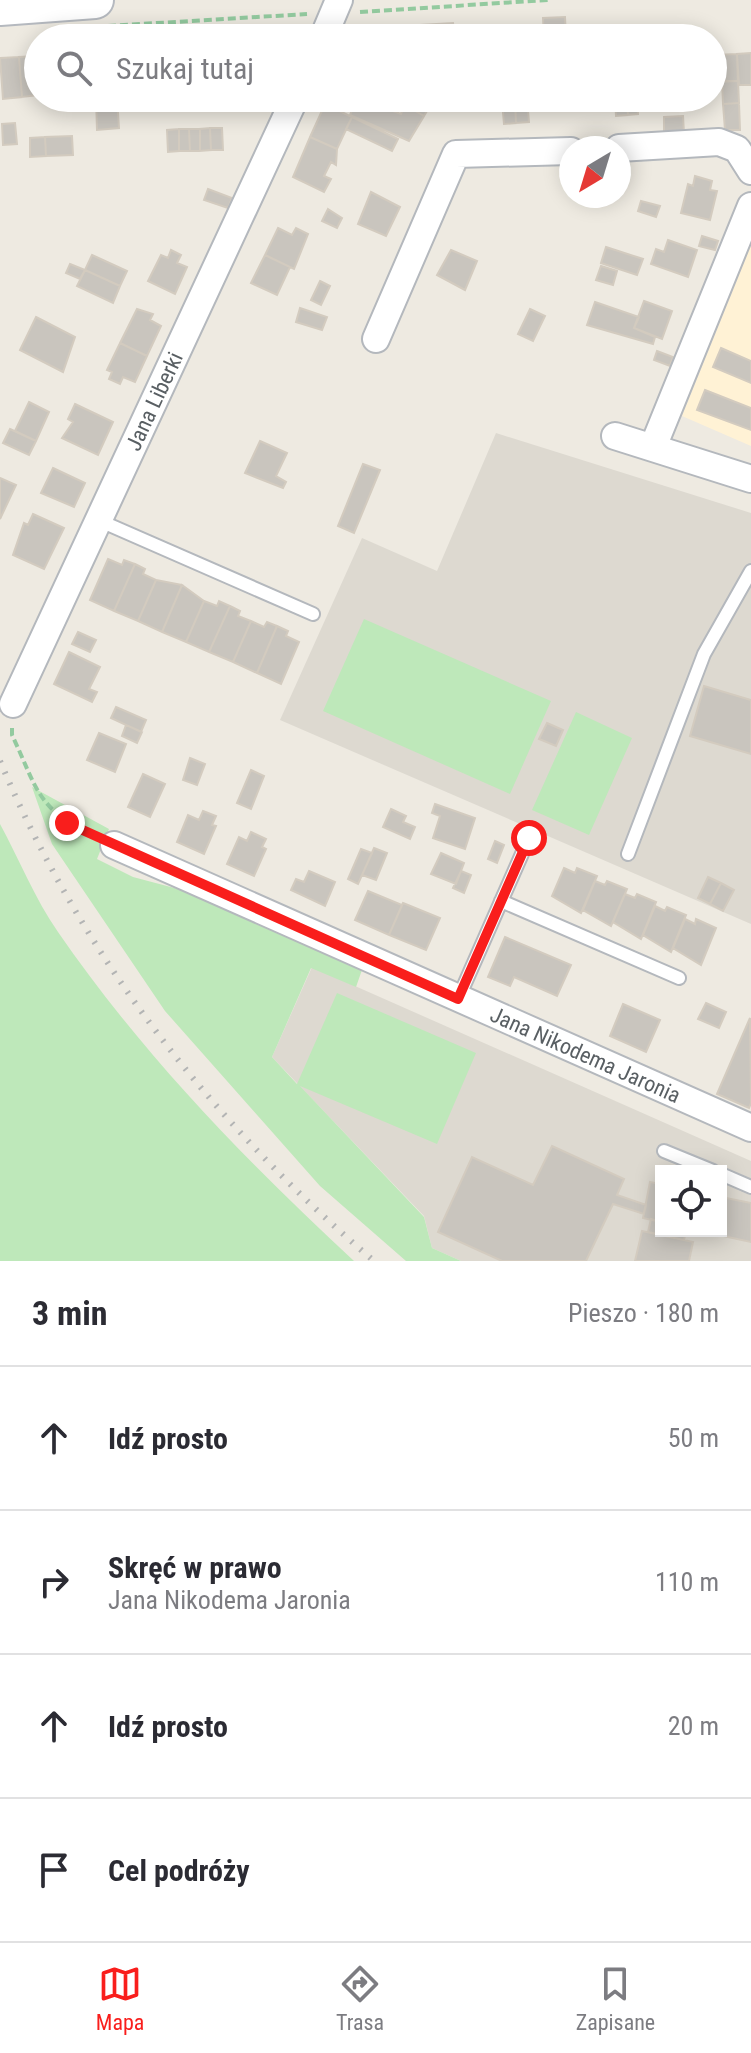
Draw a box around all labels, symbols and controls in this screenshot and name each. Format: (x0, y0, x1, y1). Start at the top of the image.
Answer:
search box (24, 24, 727, 112)
icon: search (52, 46, 96, 90)
text: Szukaj tutaj (116, 51, 254, 86)
north arrow (559, 136, 631, 208)
street label: Jana Liberki (121, 348, 188, 455)
route end (49, 805, 85, 841)
route start (511, 820, 547, 856)
street label: Jana Nikodema Jaronia (486, 1002, 684, 1108)
map controls (655, 1165, 727, 1237)
button: locate (655, 1165, 727, 1237)
text: 3 min (32, 1293, 108, 1333)
text: Pieszo · 180 m (568, 1298, 719, 1328)
icon: ahead (32, 1416, 76, 1460)
text: Idź prosto (108, 1421, 228, 1456)
text: 50 m (668, 1423, 719, 1453)
text: Skręć w prawo (108, 1550, 282, 1585)
icon: right (32, 1560, 76, 1604)
text: 110 m (655, 1567, 719, 1597)
text: Jana Nikodema Jaronia (108, 1585, 351, 1615)
icon: ahead (32, 1704, 76, 1748)
text: Idź prosto (108, 1709, 228, 1744)
text: 20 m (668, 1711, 719, 1741)
icon: arrive (32, 1848, 76, 1892)
text: Cel podróży (108, 1853, 250, 1888)
tab: Mapa (96, 1962, 144, 2035)
tab: Trasa (336, 1962, 384, 2035)
tab: Zapisane (576, 1962, 655, 2035)

